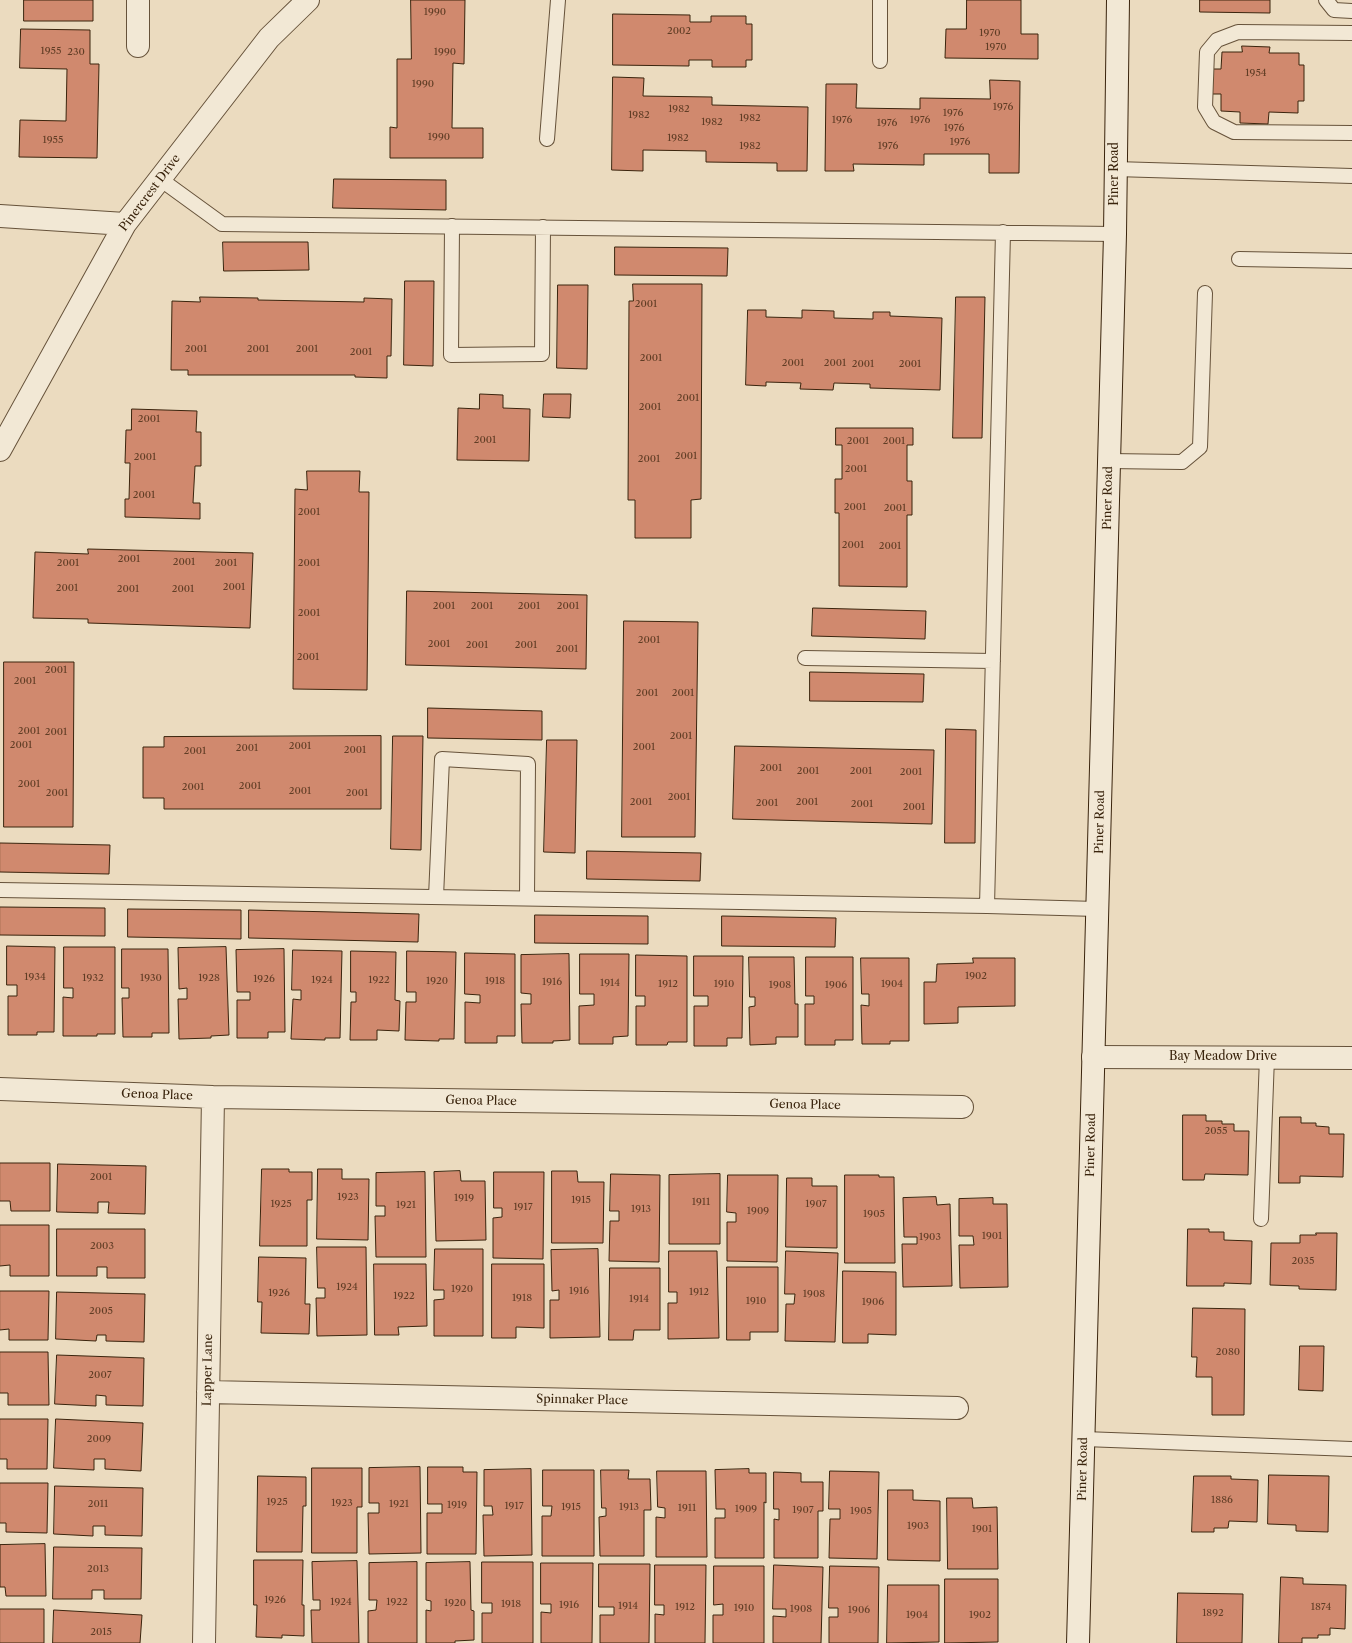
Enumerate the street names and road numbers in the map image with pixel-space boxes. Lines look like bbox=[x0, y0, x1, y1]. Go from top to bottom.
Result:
street label: Piner Road bbox=[1108, 142, 1122, 206]
street label: Pinercrest Drive bbox=[116, 152, 184, 234]
street label: Piner Road bbox=[1100, 466, 1116, 530]
street label: Piner Road bbox=[1092, 790, 1108, 854]
street label: Bay Meadow Drive bbox=[1169, 1050, 1277, 1064]
street label: Genoa Place bbox=[121, 1087, 193, 1103]
street label: Genoa Place bbox=[445, 1093, 517, 1109]
street label: Genoa Place bbox=[769, 1097, 841, 1113]
street label: Piner Road bbox=[1083, 1113, 1099, 1177]
street label: Lapper Lane bbox=[200, 1334, 216, 1406]
street label: Spinnaker Place bbox=[536, 1392, 628, 1408]
street label: Piner Road bbox=[1075, 1437, 1091, 1501]

